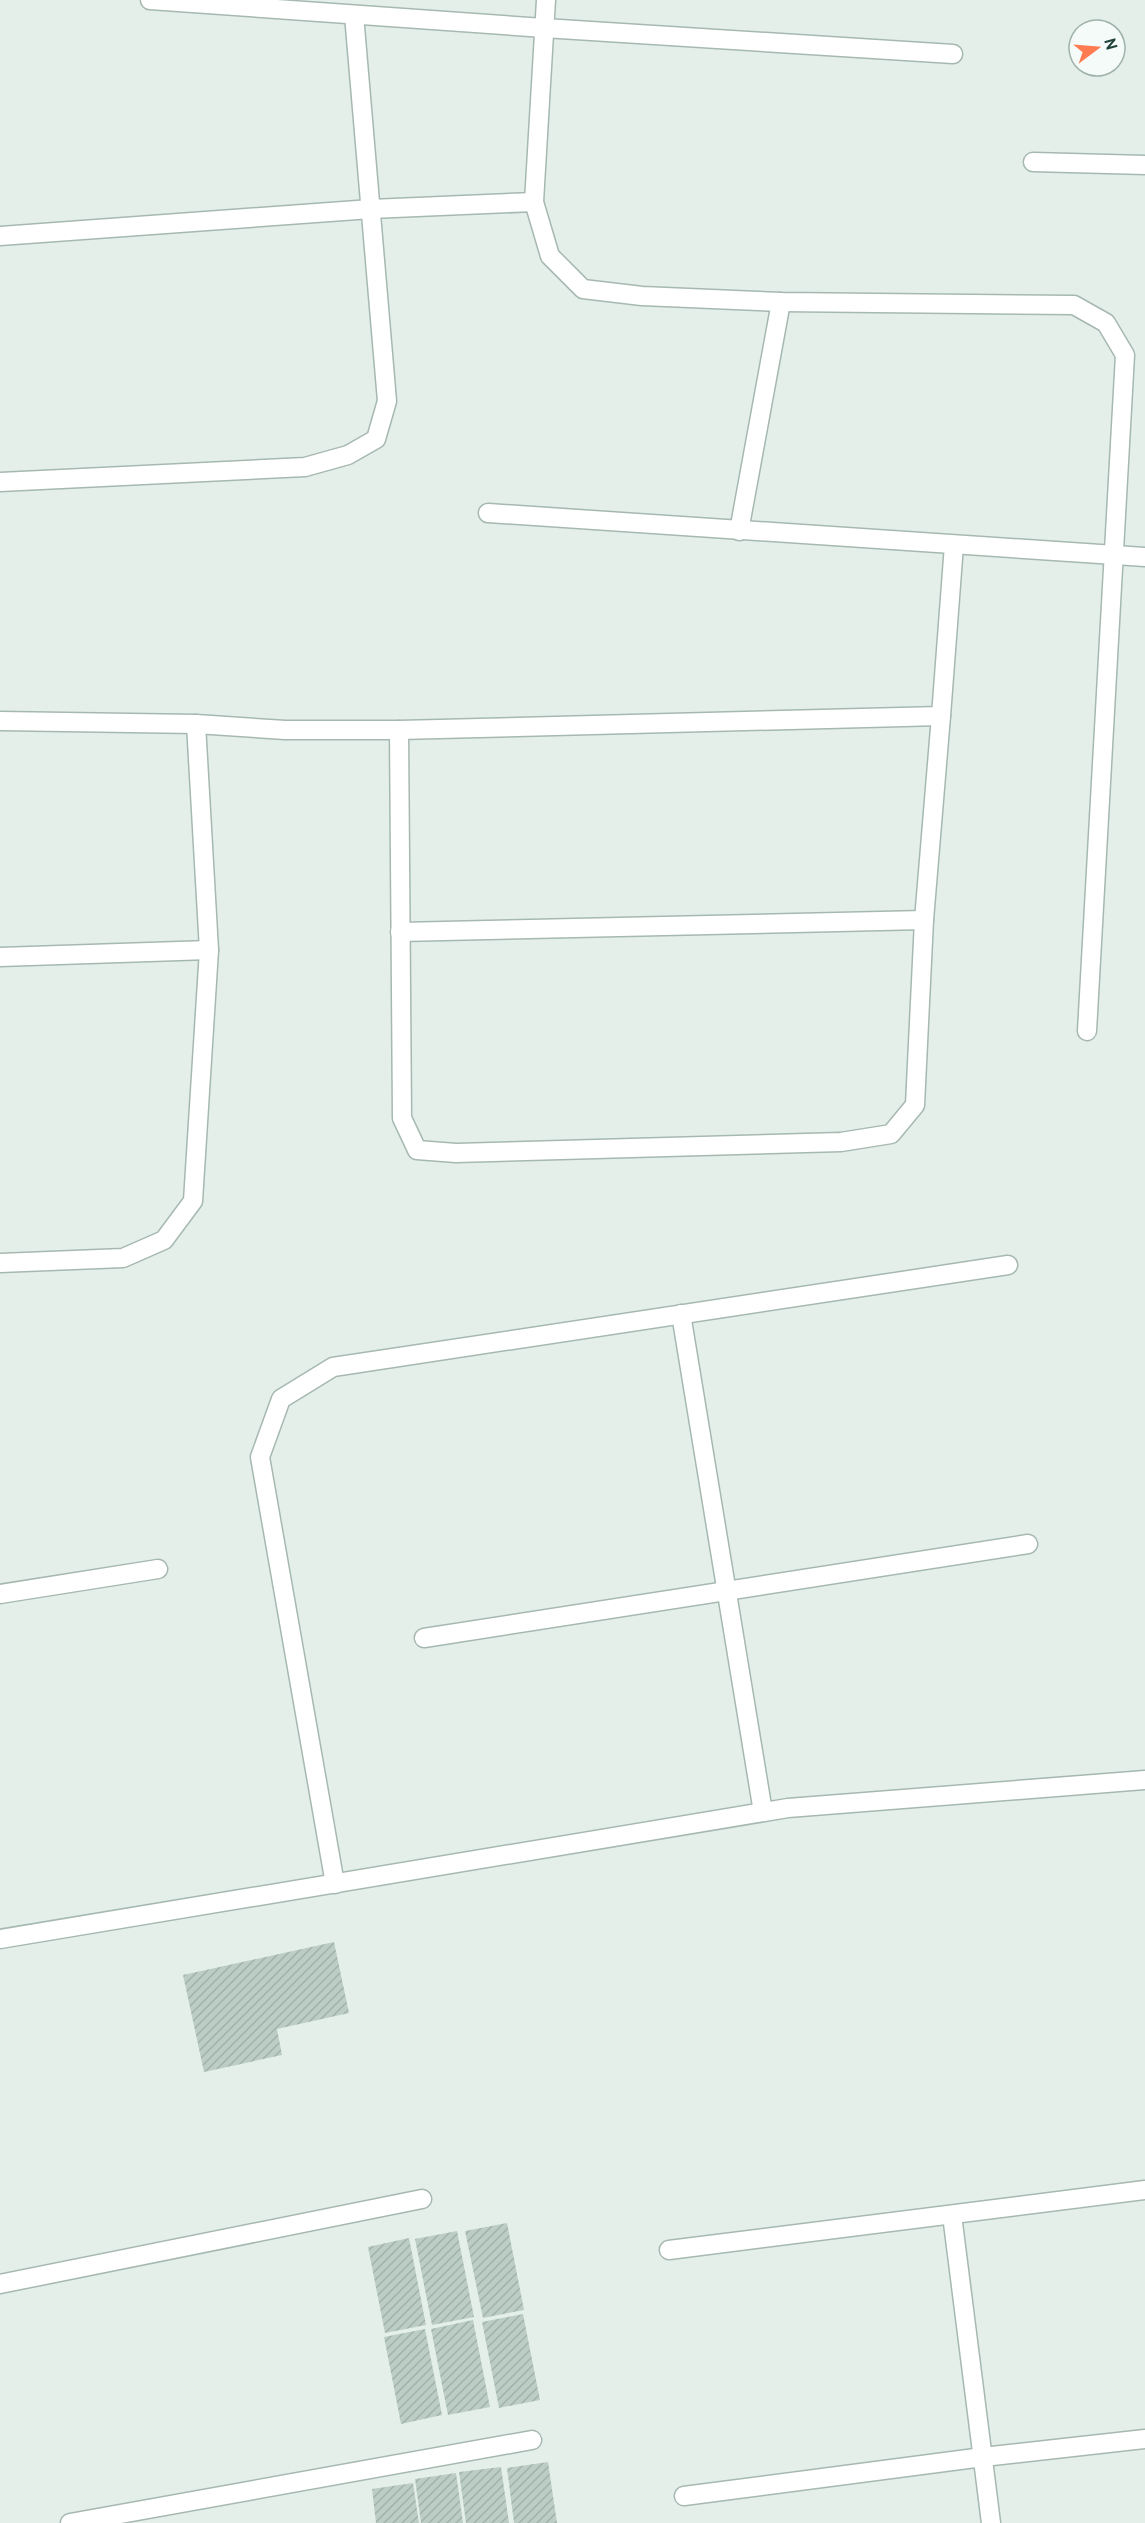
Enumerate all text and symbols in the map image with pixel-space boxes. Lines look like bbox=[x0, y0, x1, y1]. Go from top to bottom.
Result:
north arrow bbox=[1067, 18, 1127, 78]
text: N bbox=[1098, 36, 1121, 53]

